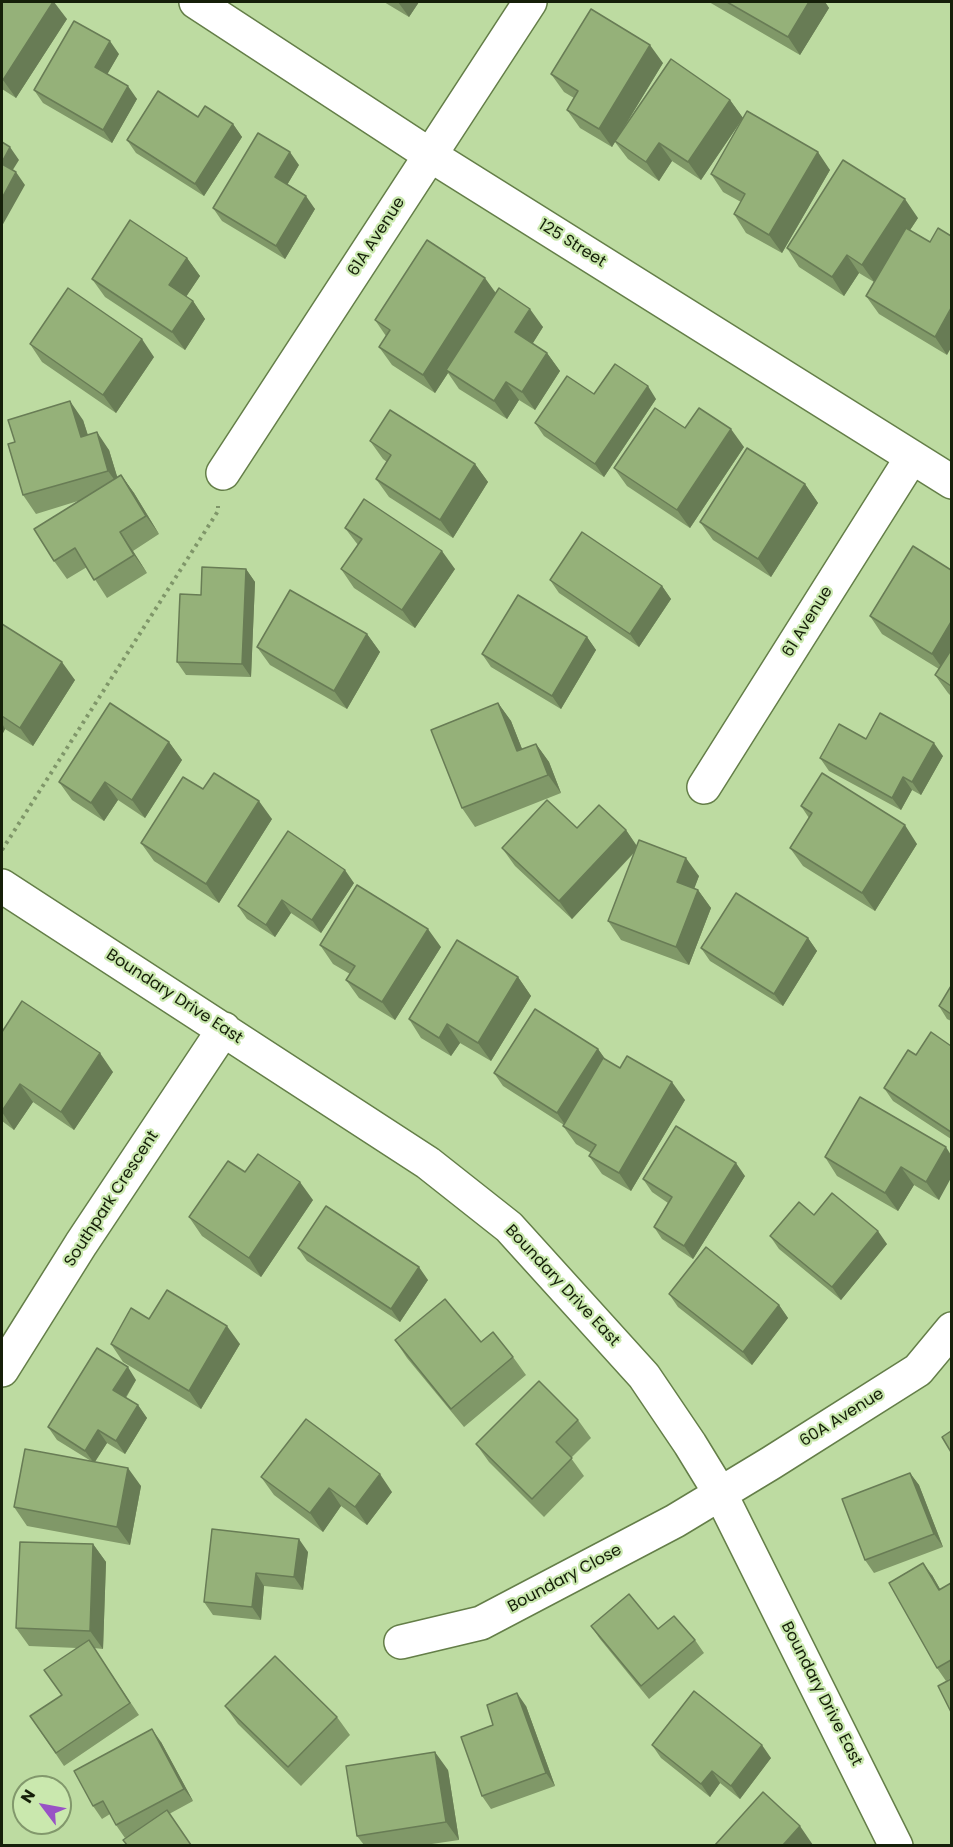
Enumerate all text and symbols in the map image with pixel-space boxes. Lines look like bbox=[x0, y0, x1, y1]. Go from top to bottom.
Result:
street label: 61A Avenue bbox=[344, 194, 410, 280]
street label: 125 Street bbox=[535, 216, 609, 272]
street label: 61 Avenue bbox=[779, 583, 837, 661]
street label: Boundary Drive East bbox=[102, 946, 246, 1048]
street label: Southpark Crescent bbox=[61, 1127, 163, 1271]
street label: Boundary Drive East bbox=[501, 1221, 623, 1351]
street label: 60A Avenue bbox=[796, 1385, 888, 1451]
street label: Boundary Close bbox=[505, 1541, 625, 1617]
street label: Boundary Drive East bbox=[776, 1619, 866, 1769]
north arrow bbox=[12, 1775, 72, 1835]
text: N bbox=[15, 1785, 41, 1807]

